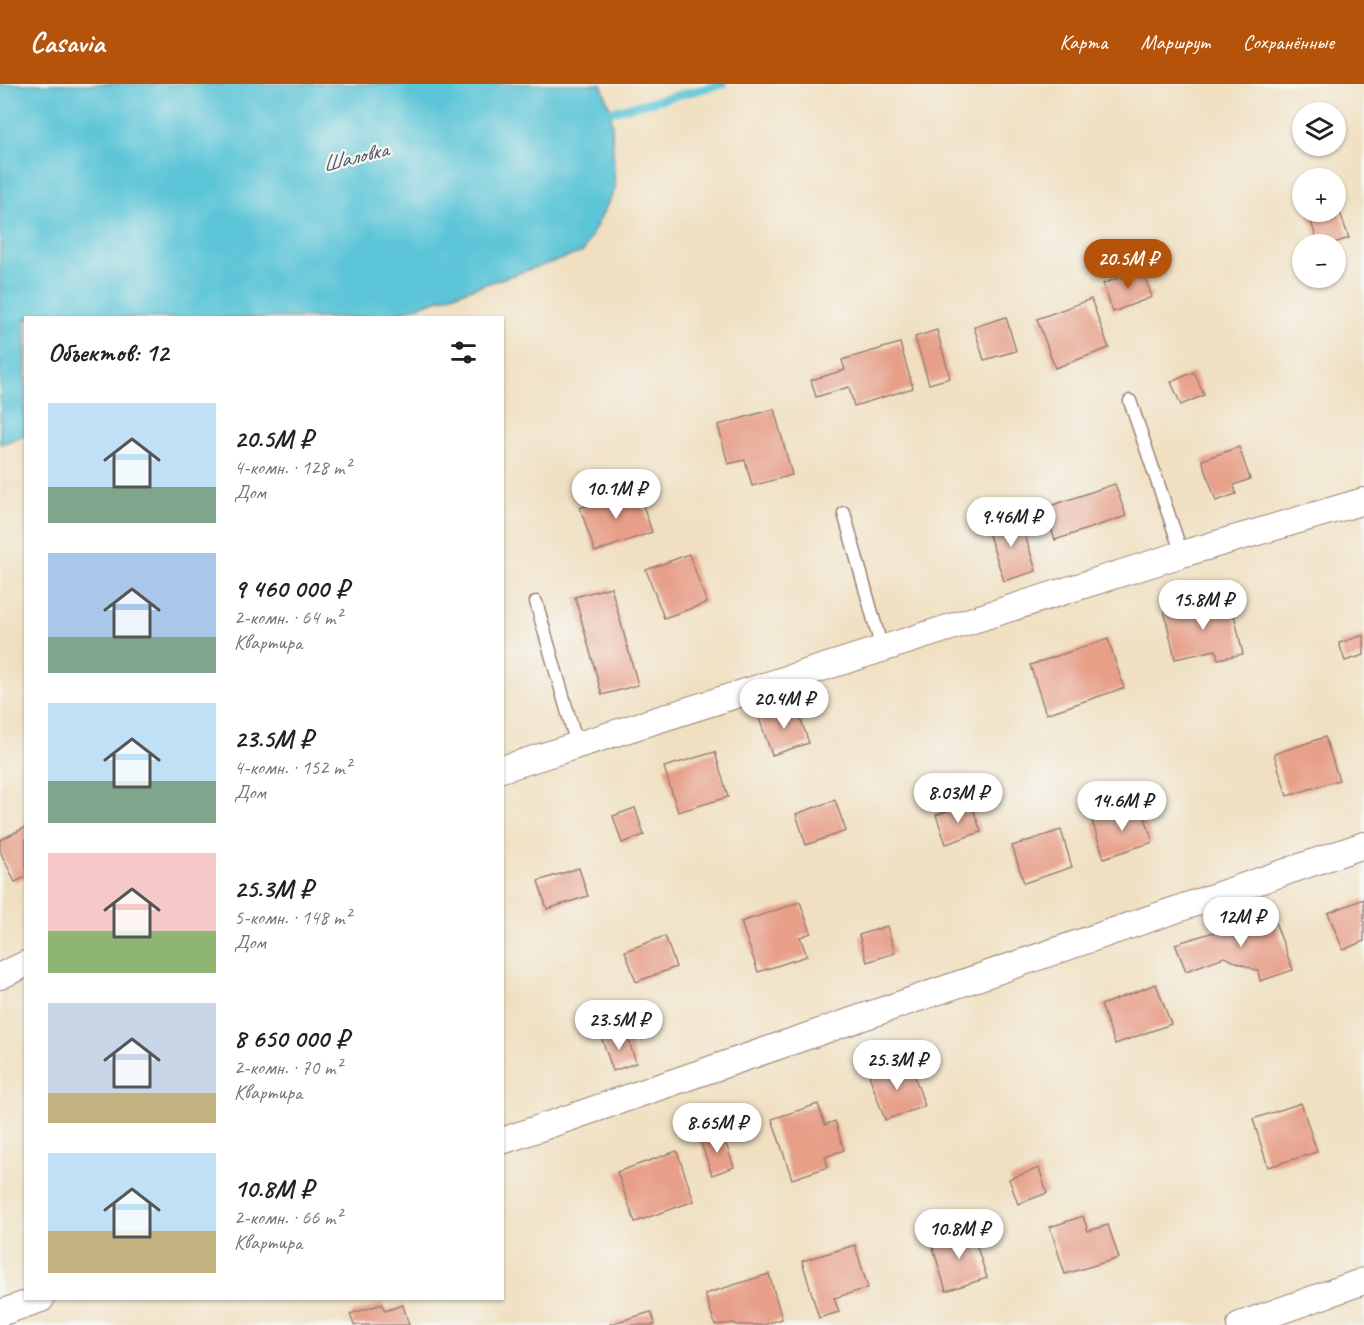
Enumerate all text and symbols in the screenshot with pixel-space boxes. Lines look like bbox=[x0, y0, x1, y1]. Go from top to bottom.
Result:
text: Casavia bbox=[30, 25, 104, 60]
text: Карта bbox=[1059, 29, 1108, 55]
text: Маршрут bbox=[1141, 29, 1210, 55]
text: Сохранённые bbox=[1243, 29, 1334, 55]
map controls bbox=[1292, 102, 1346, 288]
button: layers bbox=[1292, 102, 1346, 156]
water label: Шаловка bbox=[319, 135, 394, 179]
button: + bbox=[1292, 168, 1346, 222]
button: − bbox=[1292, 234, 1346, 288]
pin: 20.5M ₽ bbox=[1073, 239, 1183, 290]
text: 20.5M ₽ bbox=[1098, 246, 1158, 271]
text: Объектов: 12 bbox=[48, 336, 168, 369]
icon: filters bbox=[447, 336, 480, 369]
text: 20.5M ₽ bbox=[234, 422, 313, 455]
icon: home bbox=[96, 427, 168, 499]
text: 4-комн. · 128 m² bbox=[234, 455, 351, 480]
pin: 10.1M ₽ bbox=[561, 469, 671, 520]
text: 10.1M ₽ bbox=[586, 476, 646, 501]
text: Дом bbox=[234, 480, 266, 505]
pin: 9.46M ₽ bbox=[956, 497, 1066, 548]
text: 9.46M ₽ bbox=[981, 504, 1041, 529]
text: 9 460 000 ₽ bbox=[234, 572, 348, 605]
icon: home bbox=[96, 577, 168, 649]
pin: 15.8M ₽ bbox=[1148, 580, 1258, 631]
text: 15.8M ₽ bbox=[1173, 587, 1233, 612]
text: 2-комн. · 64 m² bbox=[234, 605, 342, 630]
text: Квартира bbox=[234, 630, 302, 655]
pin: 20.4M ₽ bbox=[729, 679, 839, 730]
text: 20.4M ₽ bbox=[754, 686, 814, 711]
text: 23.5M ₽ bbox=[234, 722, 313, 755]
icon: home bbox=[96, 727, 168, 799]
text: 4-комн. · 152 m² bbox=[234, 755, 351, 780]
pin: 8.03M ₽ bbox=[903, 773, 1013, 824]
text: Дом bbox=[234, 780, 266, 805]
text: 8.03M ₽ bbox=[928, 780, 988, 805]
pin: 14.6M ₽ bbox=[1067, 781, 1177, 832]
text: 14.6M ₽ bbox=[1091, 788, 1153, 813]
text: 25.3M ₽ bbox=[234, 872, 313, 905]
icon: home bbox=[96, 877, 168, 949]
pin: 12M ₽ bbox=[1199, 897, 1283, 948]
text: 12M ₽ bbox=[1217, 904, 1265, 929]
text: 5-комн. · 148 m² bbox=[234, 905, 351, 930]
text: Дом bbox=[234, 930, 266, 955]
pin: 23.5M ₽ bbox=[564, 1000, 674, 1051]
text: 23.5M ₽ bbox=[589, 1007, 649, 1032]
text: 8 650 000 ₽ bbox=[234, 1022, 348, 1055]
icon: home bbox=[96, 1027, 168, 1099]
pin: 25.3M ₽ bbox=[842, 1040, 952, 1091]
text: 25.3M ₽ bbox=[867, 1047, 927, 1072]
text: 2-комн. · 70 m² bbox=[234, 1055, 342, 1080]
text: Квартира bbox=[234, 1080, 302, 1105]
pin: 8.65M ₽ bbox=[662, 1103, 772, 1154]
text: 8.65M ₽ bbox=[687, 1110, 747, 1135]
text: 10.8M ₽ bbox=[234, 1172, 313, 1205]
icon: home bbox=[96, 1177, 168, 1249]
text: 2-комн. · 66 m² bbox=[234, 1205, 342, 1230]
pin: 10.8M ₽ bbox=[904, 1209, 1014, 1260]
text: 10.8M ₽ bbox=[929, 1216, 989, 1241]
text: Квартира bbox=[234, 1230, 302, 1255]

